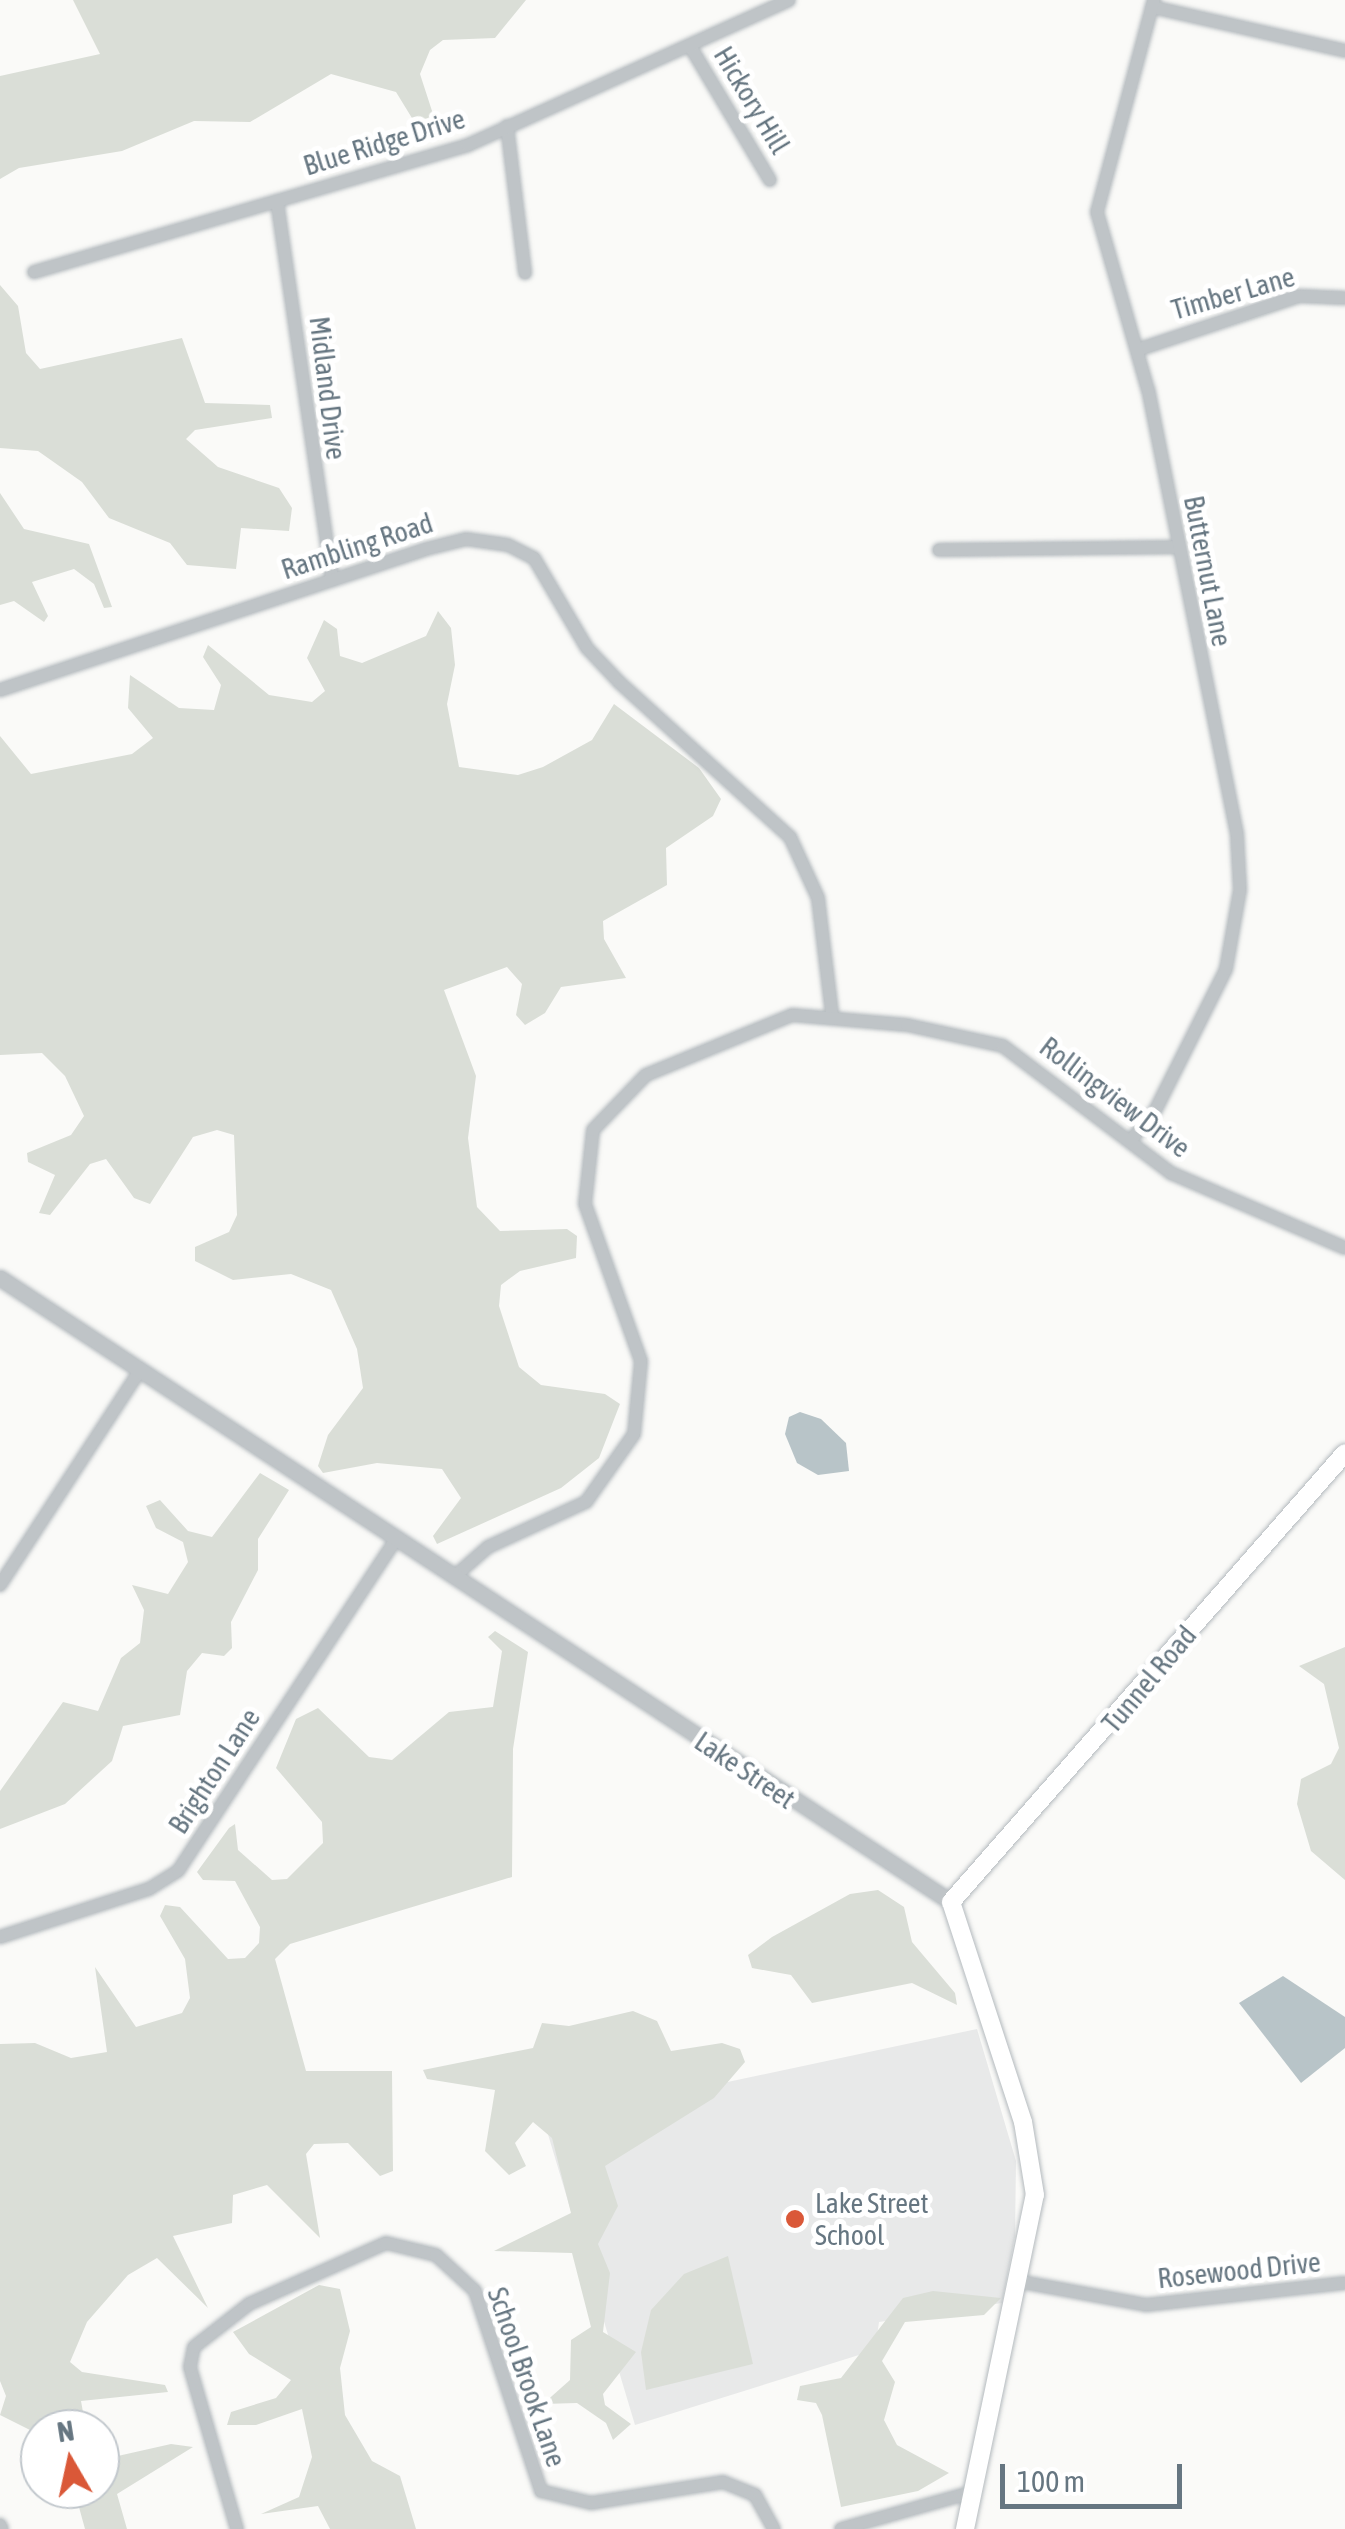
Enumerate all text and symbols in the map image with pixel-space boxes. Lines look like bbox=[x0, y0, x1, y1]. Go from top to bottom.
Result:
street label: Hickory Hill bbox=[707, 40, 797, 160]
street label: Blue Ridge Drive bbox=[299, 102, 469, 182]
street label: Timber Lane bbox=[1168, 259, 1298, 327]
street label: Midland Drive bbox=[303, 315, 353, 461]
street label: Butternut Lane bbox=[1177, 493, 1239, 649]
street label: Rambling Road bbox=[277, 506, 437, 586]
street label: Rollingview Drive bbox=[1033, 1030, 1197, 1164]
street label: Tunnel Road bbox=[1095, 1619, 1203, 1739]
street label: Brighton Lane bbox=[161, 1702, 267, 1840]
street label: Lake Street bbox=[689, 1724, 801, 1816]
place label: Lake Street School bbox=[815, 2186, 929, 2252]
marker: Lake Street School bbox=[784, 2208, 806, 2230]
street label: Rosewood Drive bbox=[1156, 2245, 1322, 2295]
street label: School Brook Lane bbox=[481, 2283, 573, 2471]
north arrow bbox=[20, 2409, 120, 2509]
text: N bbox=[55, 2414, 76, 2448]
scale bar bbox=[1005, 2444, 1188, 2506]
text: 100 m bbox=[1017, 2464, 1085, 2498]

